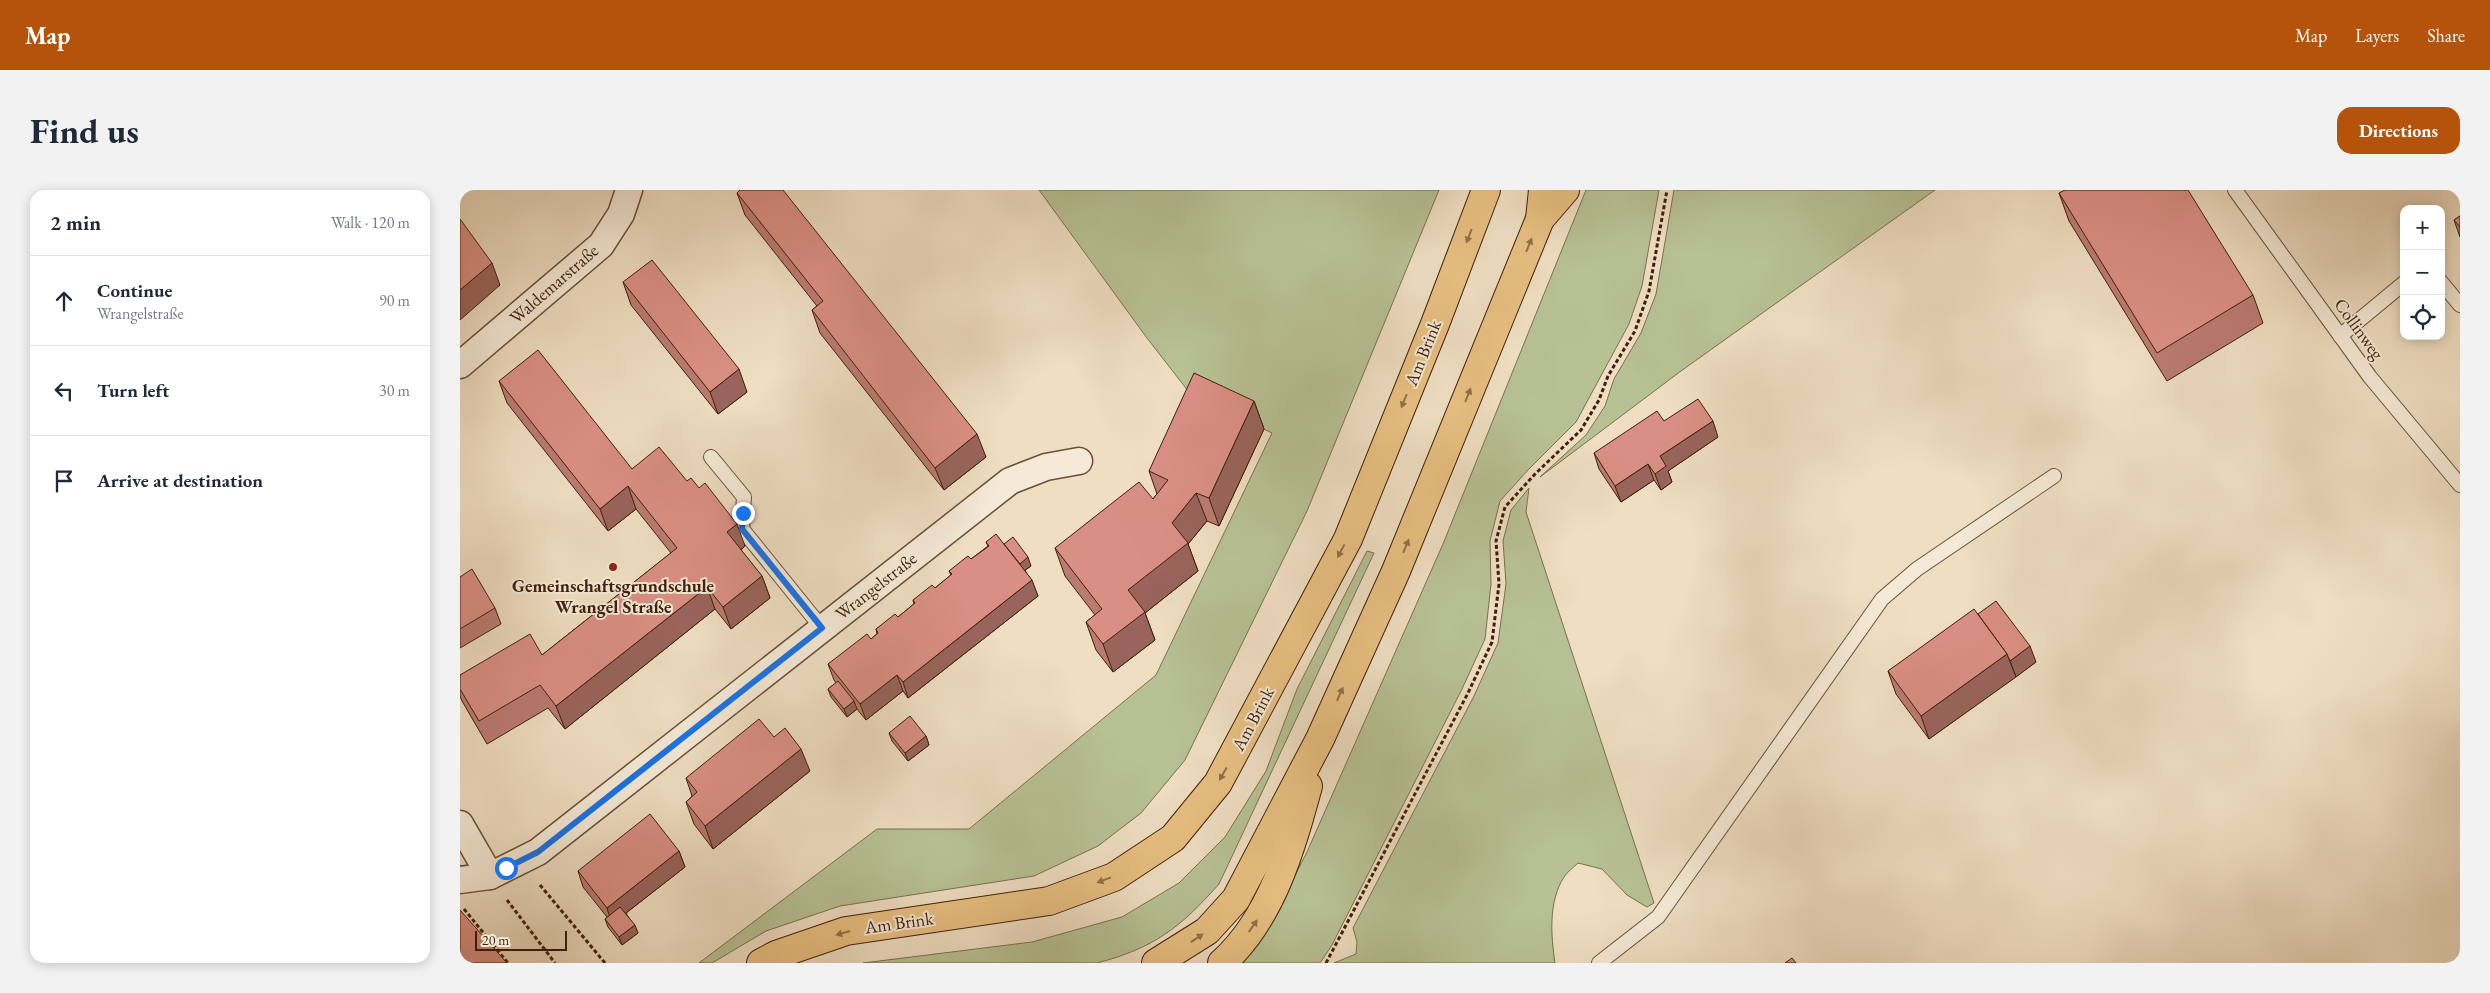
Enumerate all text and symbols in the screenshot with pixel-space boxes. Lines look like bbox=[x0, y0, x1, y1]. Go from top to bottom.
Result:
text: Map bbox=[25, 20, 70, 51]
text: Map bbox=[2295, 24, 2327, 47]
text: Layers bbox=[2355, 24, 2399, 47]
text: Share bbox=[2427, 24, 2465, 47]
button: Directions bbox=[2337, 107, 2460, 154]
text: Find us bbox=[30, 108, 139, 153]
map controls bbox=[2400, 205, 2445, 340]
button: + bbox=[2400, 205, 2445, 250]
text: 2 min bbox=[50, 209, 101, 236]
text: Walk · 120 m bbox=[331, 212, 410, 233]
one-way arrow bbox=[1465, 228, 1472, 243]
one-way arrow bbox=[1526, 238, 1534, 252]
street label: Waldemarstraße bbox=[505, 239, 603, 328]
button: − bbox=[2400, 250, 2445, 295]
text: Continue bbox=[97, 278, 172, 303]
icon: ahead bbox=[50, 287, 78, 315]
text: 90 m bbox=[379, 290, 410, 311]
street label: Collinweg bbox=[2329, 294, 2389, 364]
button: locate bbox=[2400, 295, 2445, 340]
text: Wrangelstraße bbox=[97, 303, 184, 324]
street label: Am Brink bbox=[1399, 316, 1446, 390]
icon: left bbox=[50, 377, 78, 405]
text: Turn left bbox=[97, 378, 169, 403]
text: 30 m bbox=[379, 380, 410, 401]
one-way arrow bbox=[1464, 388, 1472, 402]
one-way arrow bbox=[1400, 394, 1408, 409]
icon: arrive bbox=[50, 467, 78, 495]
text: Arrive at destination bbox=[97, 468, 263, 493]
route end bbox=[732, 502, 755, 525]
one-way arrow bbox=[1403, 539, 1411, 553]
one-way arrow bbox=[1337, 544, 1346, 558]
street label: Wrangelstraße bbox=[830, 547, 921, 625]
marker: Gemeinschaftsgrundschule Wrangel Straße bbox=[607, 561, 619, 573]
place label: Gemeinschaftsgrundschule Wrangel Straße bbox=[512, 574, 714, 618]
street label: Am Brink bbox=[1226, 682, 1279, 756]
one-way arrow bbox=[1337, 687, 1345, 701]
one-way arrow bbox=[1219, 767, 1227, 782]
route start bbox=[495, 857, 518, 880]
one-way arrow bbox=[1096, 876, 1111, 884]
street label: Am Brink bbox=[862, 906, 935, 939]
one-way arrow bbox=[1248, 919, 1258, 933]
scale bar bbox=[475, 928, 568, 951]
one-way arrow bbox=[835, 929, 850, 937]
text: 20 m bbox=[482, 931, 509, 949]
one-way arrow bbox=[1191, 933, 1204, 943]

